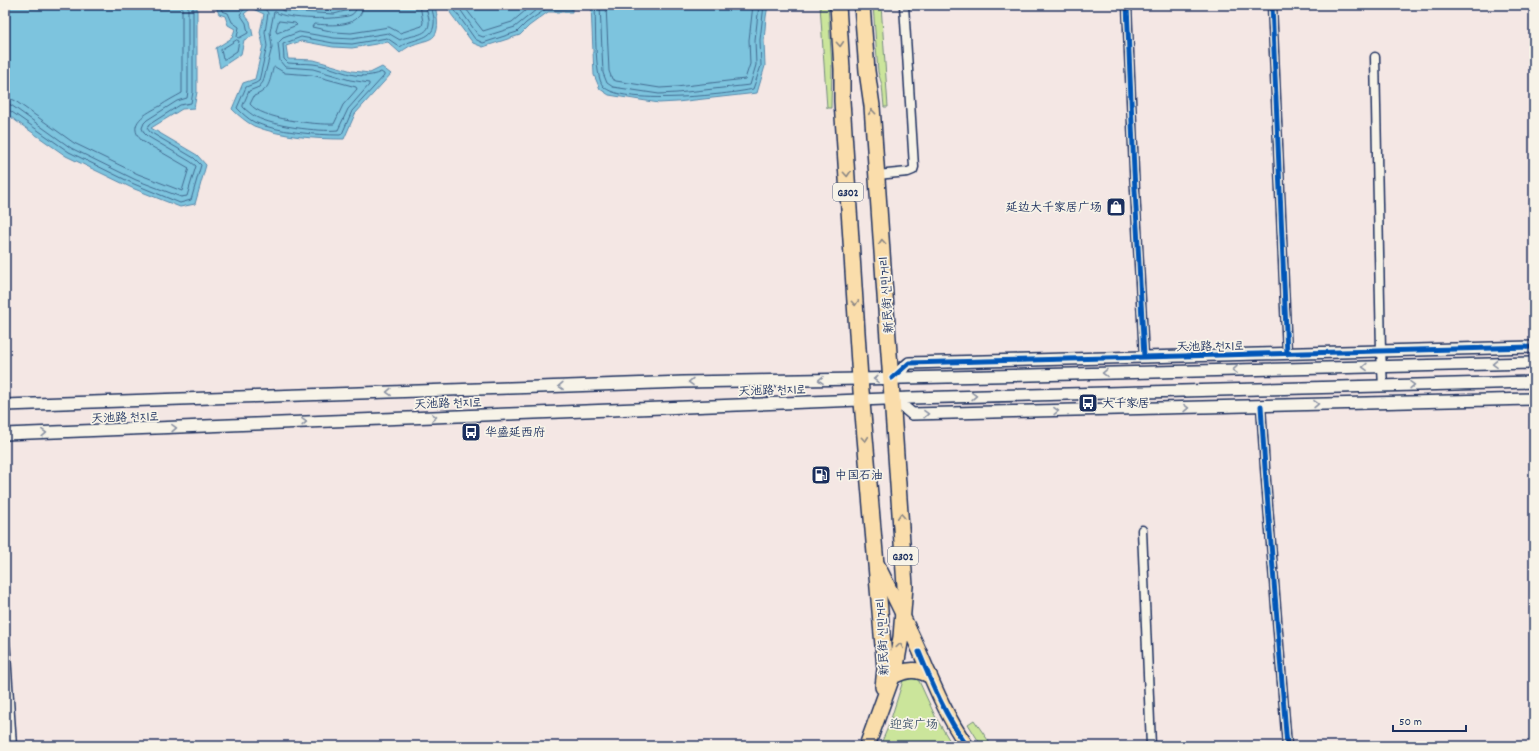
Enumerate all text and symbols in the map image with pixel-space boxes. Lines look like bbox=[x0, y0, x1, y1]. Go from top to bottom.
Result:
one-way arrow bbox=[836, 41, 845, 47]
one-way arrow bbox=[868, 109, 877, 115]
one-way arrow bbox=[842, 171, 851, 177]
road number: G302 bbox=[833, 183, 863, 201]
shop icon: 延边大千家居广场 bbox=[1105, 196, 1127, 218]
place label: 延边大千家居广场 bbox=[1006, 200, 1102, 217]
one-way arrow bbox=[877, 239, 886, 245]
street label: 新民街 신민거리 bbox=[876, 256, 899, 334]
one-way arrow bbox=[851, 300, 860, 306]
street label: 天池路 천지로 bbox=[1176, 338, 1244, 357]
one-way arrow bbox=[1492, 360, 1498, 368]
one-way arrow bbox=[1362, 363, 1368, 371]
one-way arrow bbox=[1232, 366, 1238, 374]
one-way arrow bbox=[1102, 369, 1108, 377]
one-way arrow bbox=[873, 374, 879, 383]
one-way arrow bbox=[818, 375, 824, 384]
one-way arrow bbox=[688, 378, 694, 386]
one-way arrow bbox=[1409, 381, 1415, 389]
one-way arrow bbox=[558, 382, 564, 390]
street label: 天池路 천지로 bbox=[738, 382, 806, 401]
one-way arrow bbox=[386, 388, 392, 396]
one-way arrow bbox=[971, 392, 977, 400]
bus stop icon: 大千家居 bbox=[1077, 392, 1099, 414]
street label: 天池路 천지로 bbox=[414, 395, 482, 414]
place label: 大千家居 bbox=[1102, 396, 1150, 413]
one-way arrow bbox=[1313, 400, 1319, 409]
one-way arrow bbox=[1183, 403, 1189, 412]
one-way arrow bbox=[1053, 406, 1059, 415]
street label: 天池路 천지로 bbox=[91, 409, 159, 428]
one-way arrow bbox=[923, 409, 929, 418]
one-way arrow bbox=[431, 413, 437, 421]
one-way arrow bbox=[301, 418, 307, 427]
bus stop icon: 华盛延西府 bbox=[460, 421, 482, 443]
one-way arrow bbox=[171, 423, 177, 432]
place label: 华盛延西府 bbox=[485, 425, 545, 442]
one-way arrow bbox=[41, 429, 47, 437]
one-way arrow bbox=[861, 436, 870, 442]
fuel station icon: 中国石油 bbox=[810, 464, 832, 486]
place label: 中国石油 bbox=[835, 468, 883, 485]
one-way arrow bbox=[896, 513, 905, 519]
road number: G302 bbox=[888, 547, 918, 565]
street label: 新民街 신민거리 bbox=[873, 598, 894, 676]
one-way arrow bbox=[895, 643, 904, 649]
scale bar bbox=[1393, 707, 1466, 733]
text: 50 m bbox=[1399, 714, 1422, 731]
park label: 迎宾广场 bbox=[890, 717, 938, 734]

